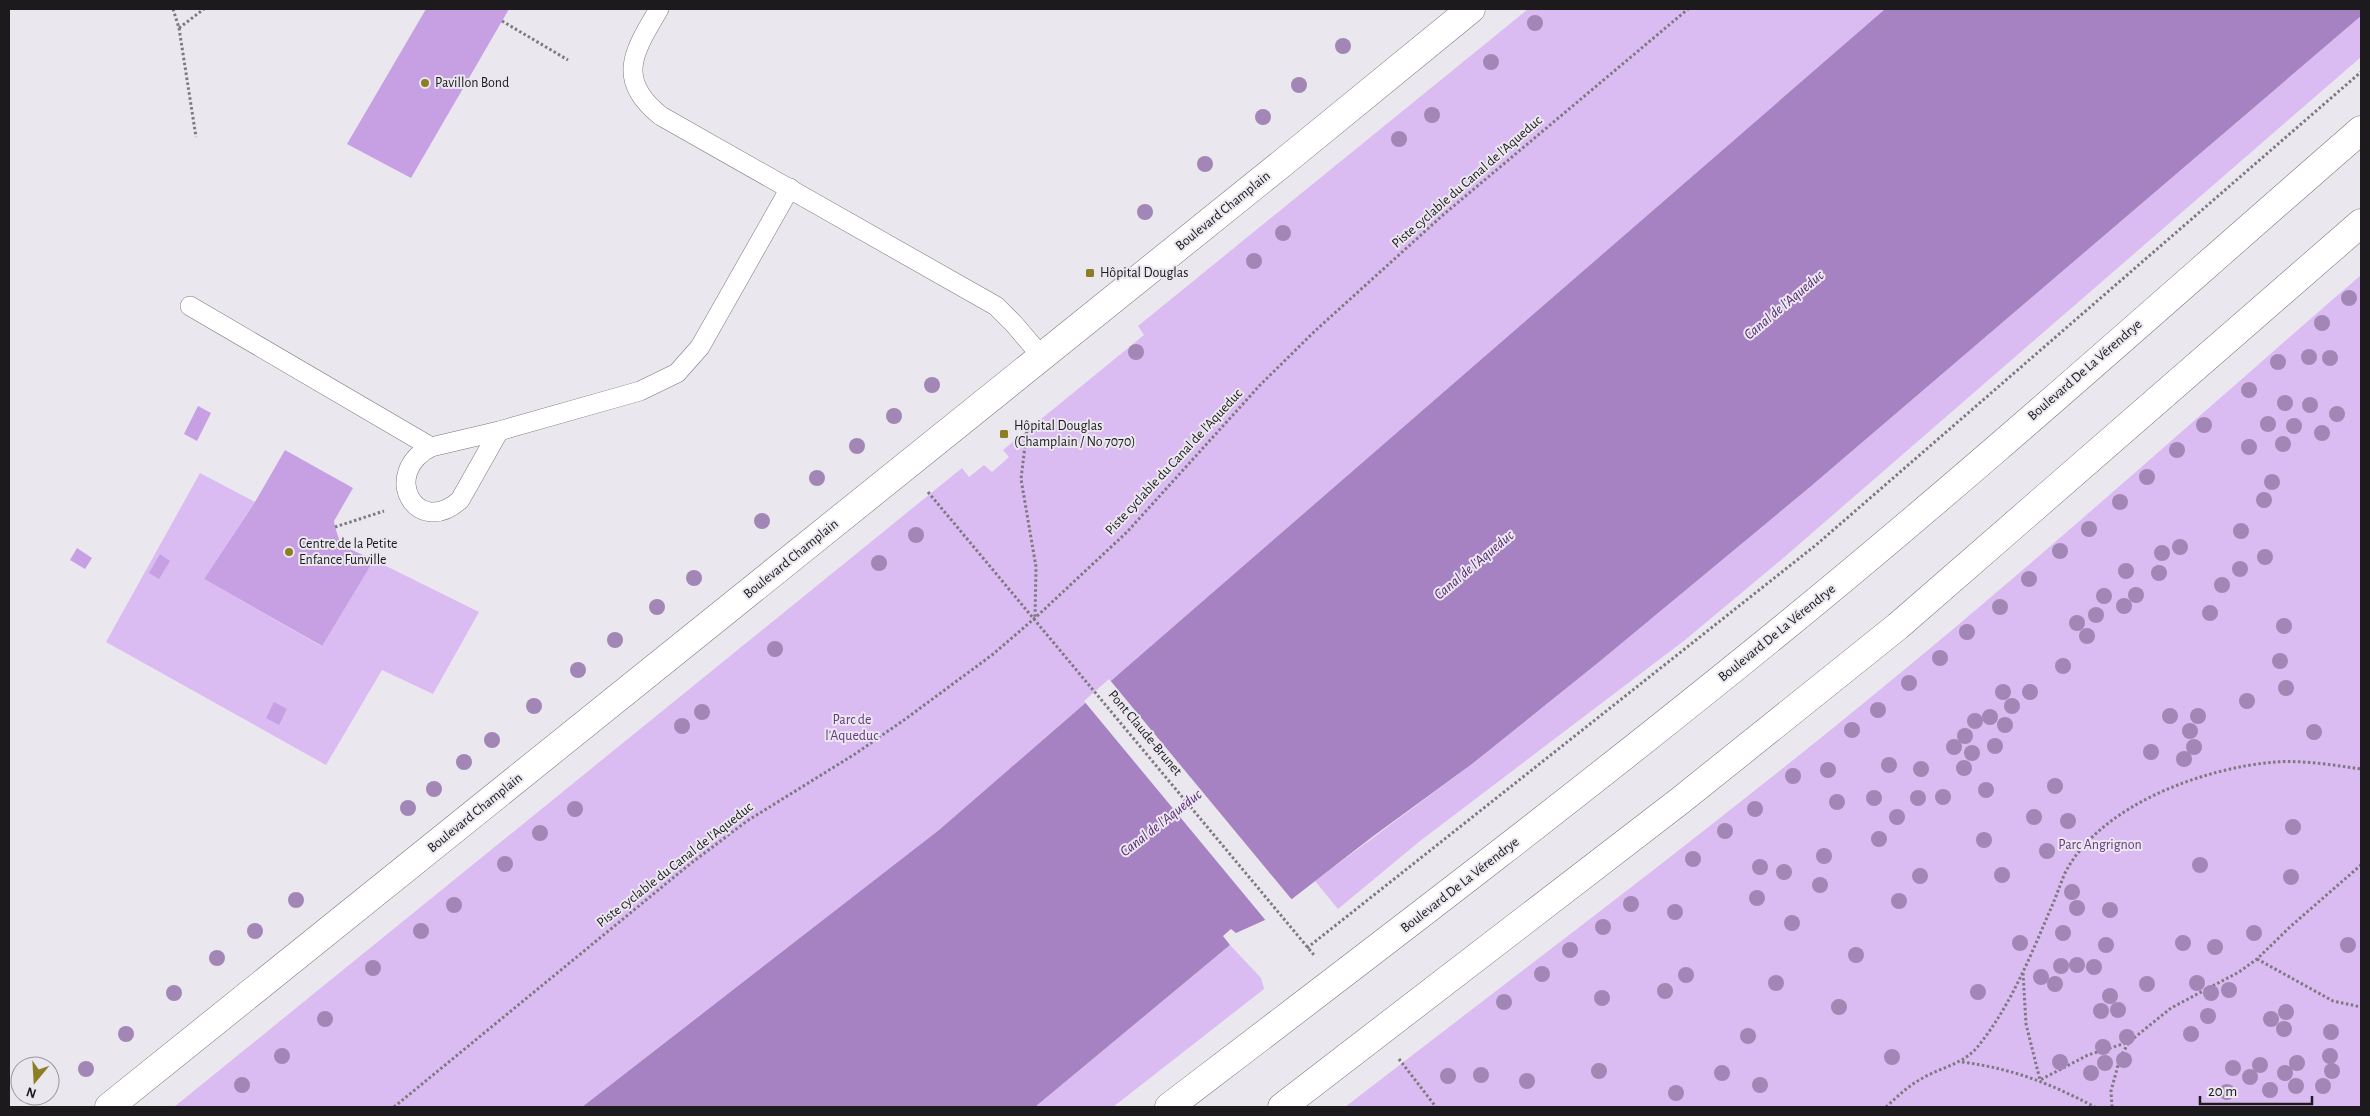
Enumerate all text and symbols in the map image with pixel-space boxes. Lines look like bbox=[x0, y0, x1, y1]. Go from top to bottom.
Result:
place label: Pavillon Bond bbox=[435, 76, 509, 90]
marker: Pavillon Bond bbox=[419, 77, 431, 89]
street label: Piste cyclable du Canal de l'Aqueduc bbox=[1389, 113, 1545, 251]
street label: Boulevard Champlain bbox=[1173, 169, 1273, 253]
place label: Hôpital Douglas bbox=[1100, 266, 1188, 280]
marker: Hôpital Douglas bbox=[1084, 267, 1096, 279]
water label: Canal de l'Aqueduc bbox=[1741, 267, 1827, 343]
street label: Boulevard De La Vérendrye bbox=[2025, 317, 2145, 423]
street label: Piste cyclable du Canal de l'Aqueduc bbox=[1103, 386, 1246, 538]
place label: Hôpital Douglas (Champlain / No 7070) bbox=[1014, 419, 1136, 449]
marker: Hôpital Douglas (Champlain / No 7070) bbox=[998, 428, 1010, 440]
street label: Boulevard Champlain bbox=[741, 517, 841, 601]
water label: Canal de l'Aqueduc bbox=[1431, 527, 1517, 603]
place label: Centre de la Petite Enfance Funville bbox=[299, 537, 397, 567]
marker: Centre de la Petite Enfance Funville bbox=[283, 546, 295, 558]
street label: Boulevard De La Vérendrye bbox=[1716, 582, 1838, 684]
street label: Pont Claude-Brunet bbox=[1105, 688, 1185, 779]
park label: Parc de l'Aqueduc bbox=[825, 713, 879, 743]
street label: Boulevard Champlain bbox=[425, 771, 525, 855]
water label: Canal de l'Aqueduc bbox=[1117, 786, 1205, 859]
street label: Piste cyclable du Canal de l'Aqueduc bbox=[594, 799, 756, 930]
street label: Boulevard De La Vérendrye bbox=[1398, 835, 1522, 935]
park label: Parc Angrignon bbox=[2058, 838, 2142, 852]
north arrow bbox=[10, 1056, 60, 1106]
scale bar bbox=[2200, 1074, 2312, 1106]
text: N bbox=[24, 1084, 38, 1101]
text: 20 m bbox=[2208, 1084, 2237, 1099]

